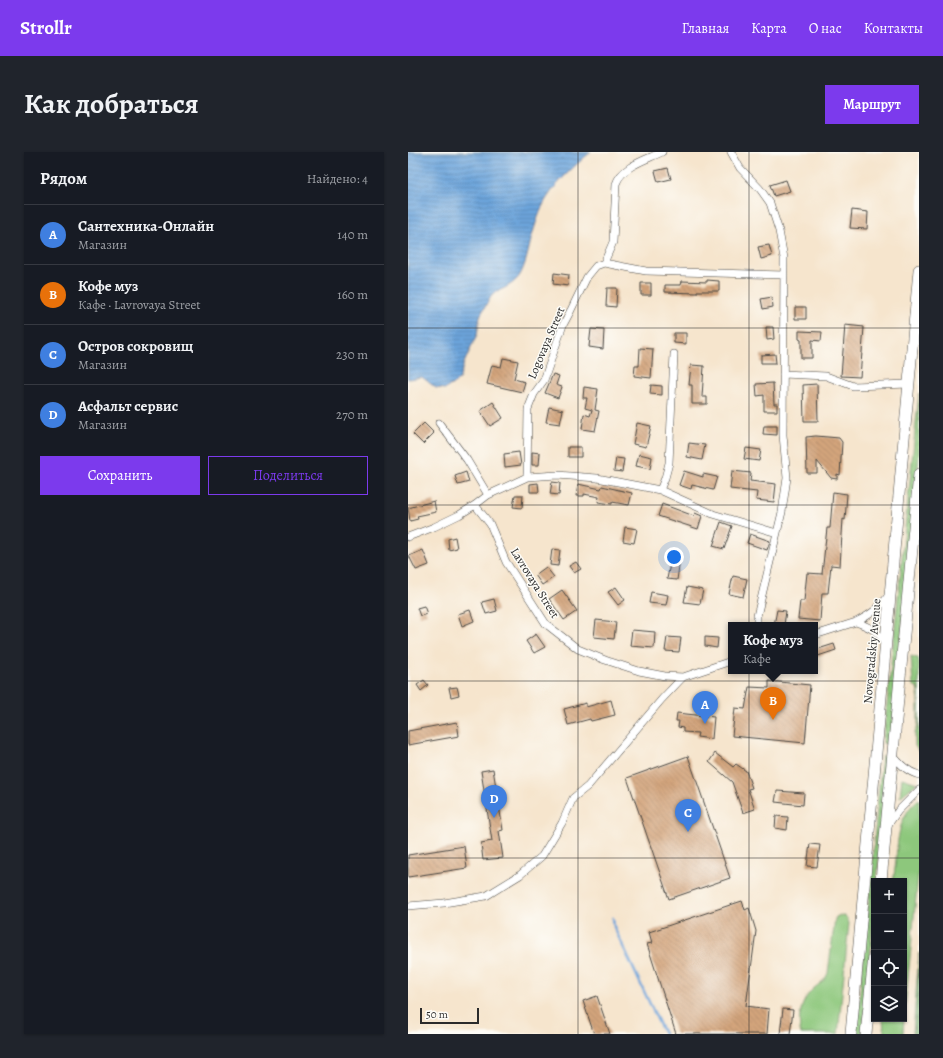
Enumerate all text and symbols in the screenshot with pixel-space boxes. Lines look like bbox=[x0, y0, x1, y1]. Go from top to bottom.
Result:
text: Strollr bbox=[20, 15, 72, 41]
text: Главная bbox=[682, 19, 729, 38]
text: Карта bbox=[751, 19, 787, 38]
text: О нас bbox=[809, 19, 842, 38]
text: Контакты bbox=[864, 19, 923, 38]
text: Как добраться bbox=[24, 85, 199, 123]
button: Маршрут bbox=[825, 85, 919, 124]
text: Рядом bbox=[40, 167, 87, 190]
text: Найдено: 4 bbox=[307, 170, 368, 187]
text: Сантехника-Онлайн bbox=[78, 216, 214, 236]
text: A bbox=[49, 226, 57, 243]
text: 140 m bbox=[337, 226, 368, 243]
text: Магазин bbox=[78, 236, 127, 253]
text: Кофе муз bbox=[78, 276, 138, 296]
text: B bbox=[49, 286, 57, 303]
text: 160 m bbox=[337, 286, 368, 303]
text: Кафе · Lavrovaya Street bbox=[78, 296, 201, 313]
street label: Logovaya Street bbox=[524, 304, 568, 382]
text: Остров сокровищ bbox=[78, 336, 193, 356]
text: C bbox=[49, 346, 57, 363]
text: 230 m bbox=[336, 346, 368, 363]
text: Магазин bbox=[78, 356, 127, 373]
text: Асфальт сервис bbox=[78, 396, 178, 416]
text: D bbox=[48, 406, 58, 423]
text: 270 m bbox=[336, 406, 368, 423]
text: Магазин bbox=[78, 416, 127, 433]
button: Сохранить bbox=[40, 456, 200, 495]
button: Поделиться bbox=[208, 456, 368, 495]
street label: Lavrovaya Street bbox=[507, 545, 563, 621]
your location bbox=[664, 547, 684, 567]
street label: Novogradskiy Avenue bbox=[859, 598, 885, 704]
popup bbox=[728, 622, 818, 674]
text: Кофе муз bbox=[743, 630, 803, 650]
text: Кафе bbox=[743, 650, 771, 667]
pin: B bbox=[760, 687, 786, 720]
pin: A bbox=[692, 691, 718, 724]
pin: D bbox=[481, 785, 507, 818]
pin: C bbox=[675, 799, 701, 832]
map controls bbox=[871, 878, 907, 1022]
button: + bbox=[871, 878, 907, 914]
button: − bbox=[871, 914, 907, 950]
button: locate bbox=[871, 950, 907, 986]
button: layers bbox=[871, 986, 907, 1022]
scale bar bbox=[420, 1006, 479, 1025]
text: 50 m bbox=[426, 1007, 448, 1022]

